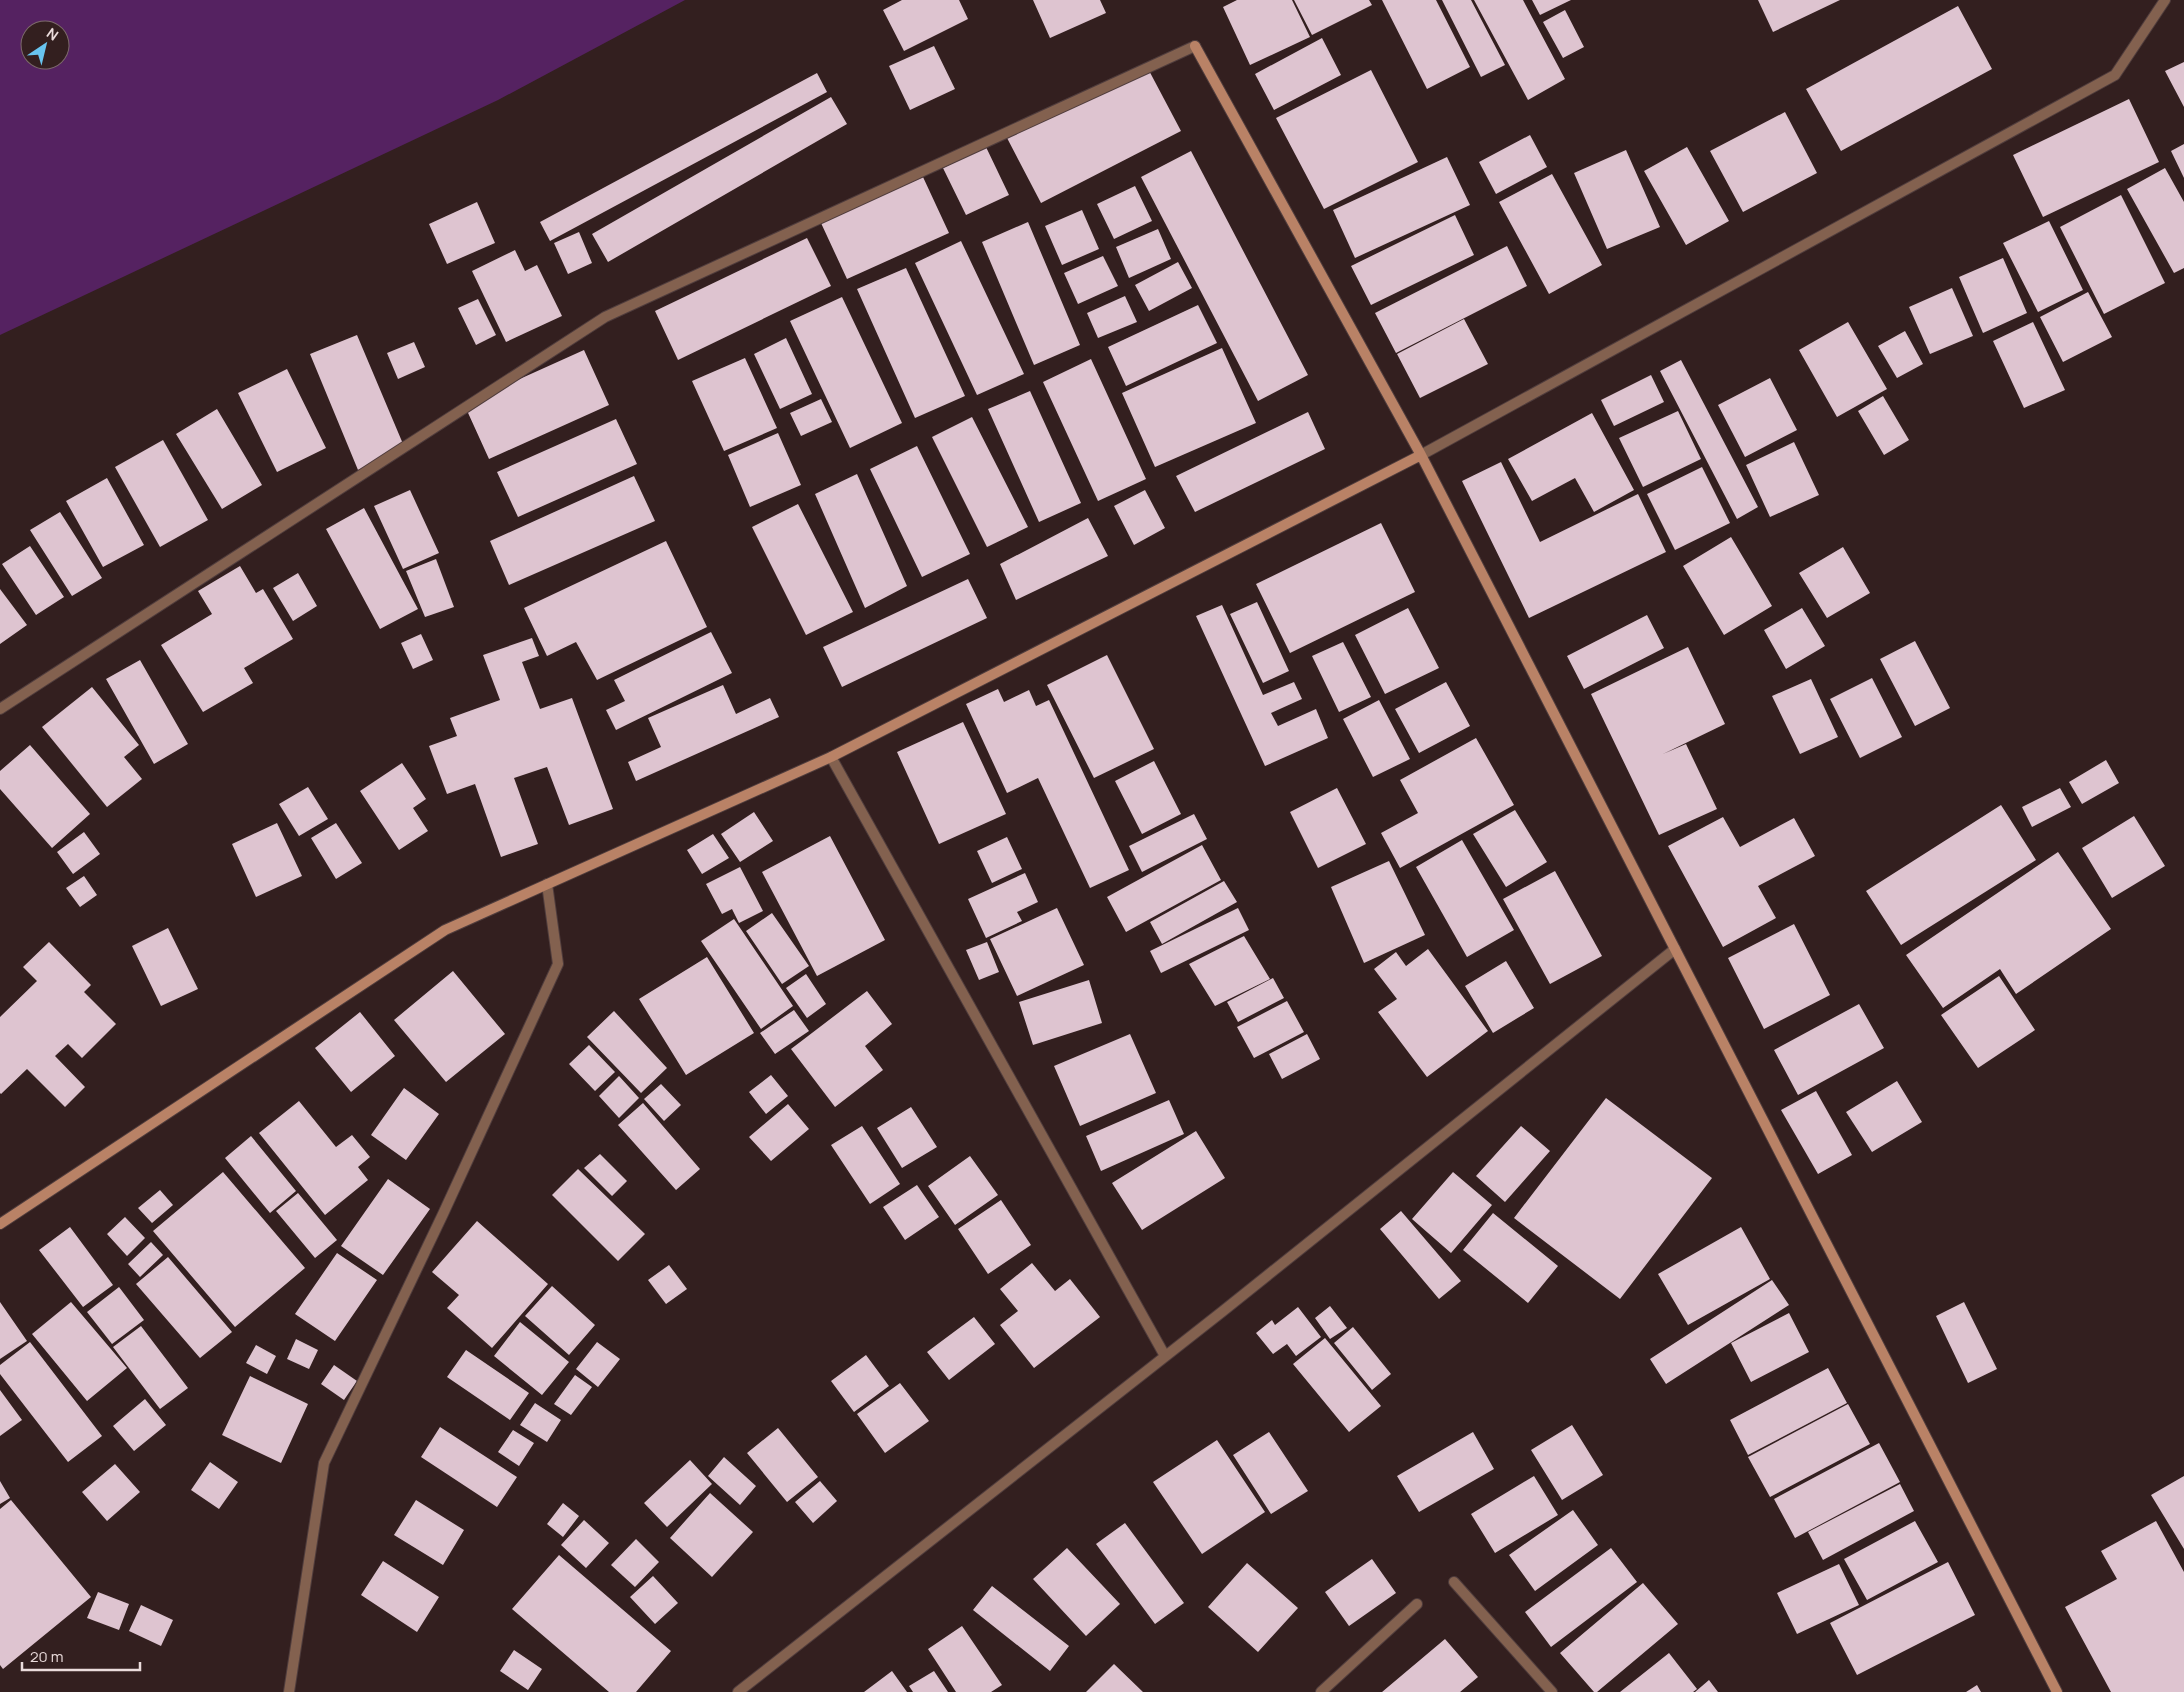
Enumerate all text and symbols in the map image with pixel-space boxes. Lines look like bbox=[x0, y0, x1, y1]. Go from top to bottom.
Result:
north arrow bbox=[20, 20, 70, 70]
text: N bbox=[43, 23, 62, 45]
scale bar bbox=[22, 1640, 140, 1672]
text: 20 m bbox=[30, 1646, 63, 1667]

